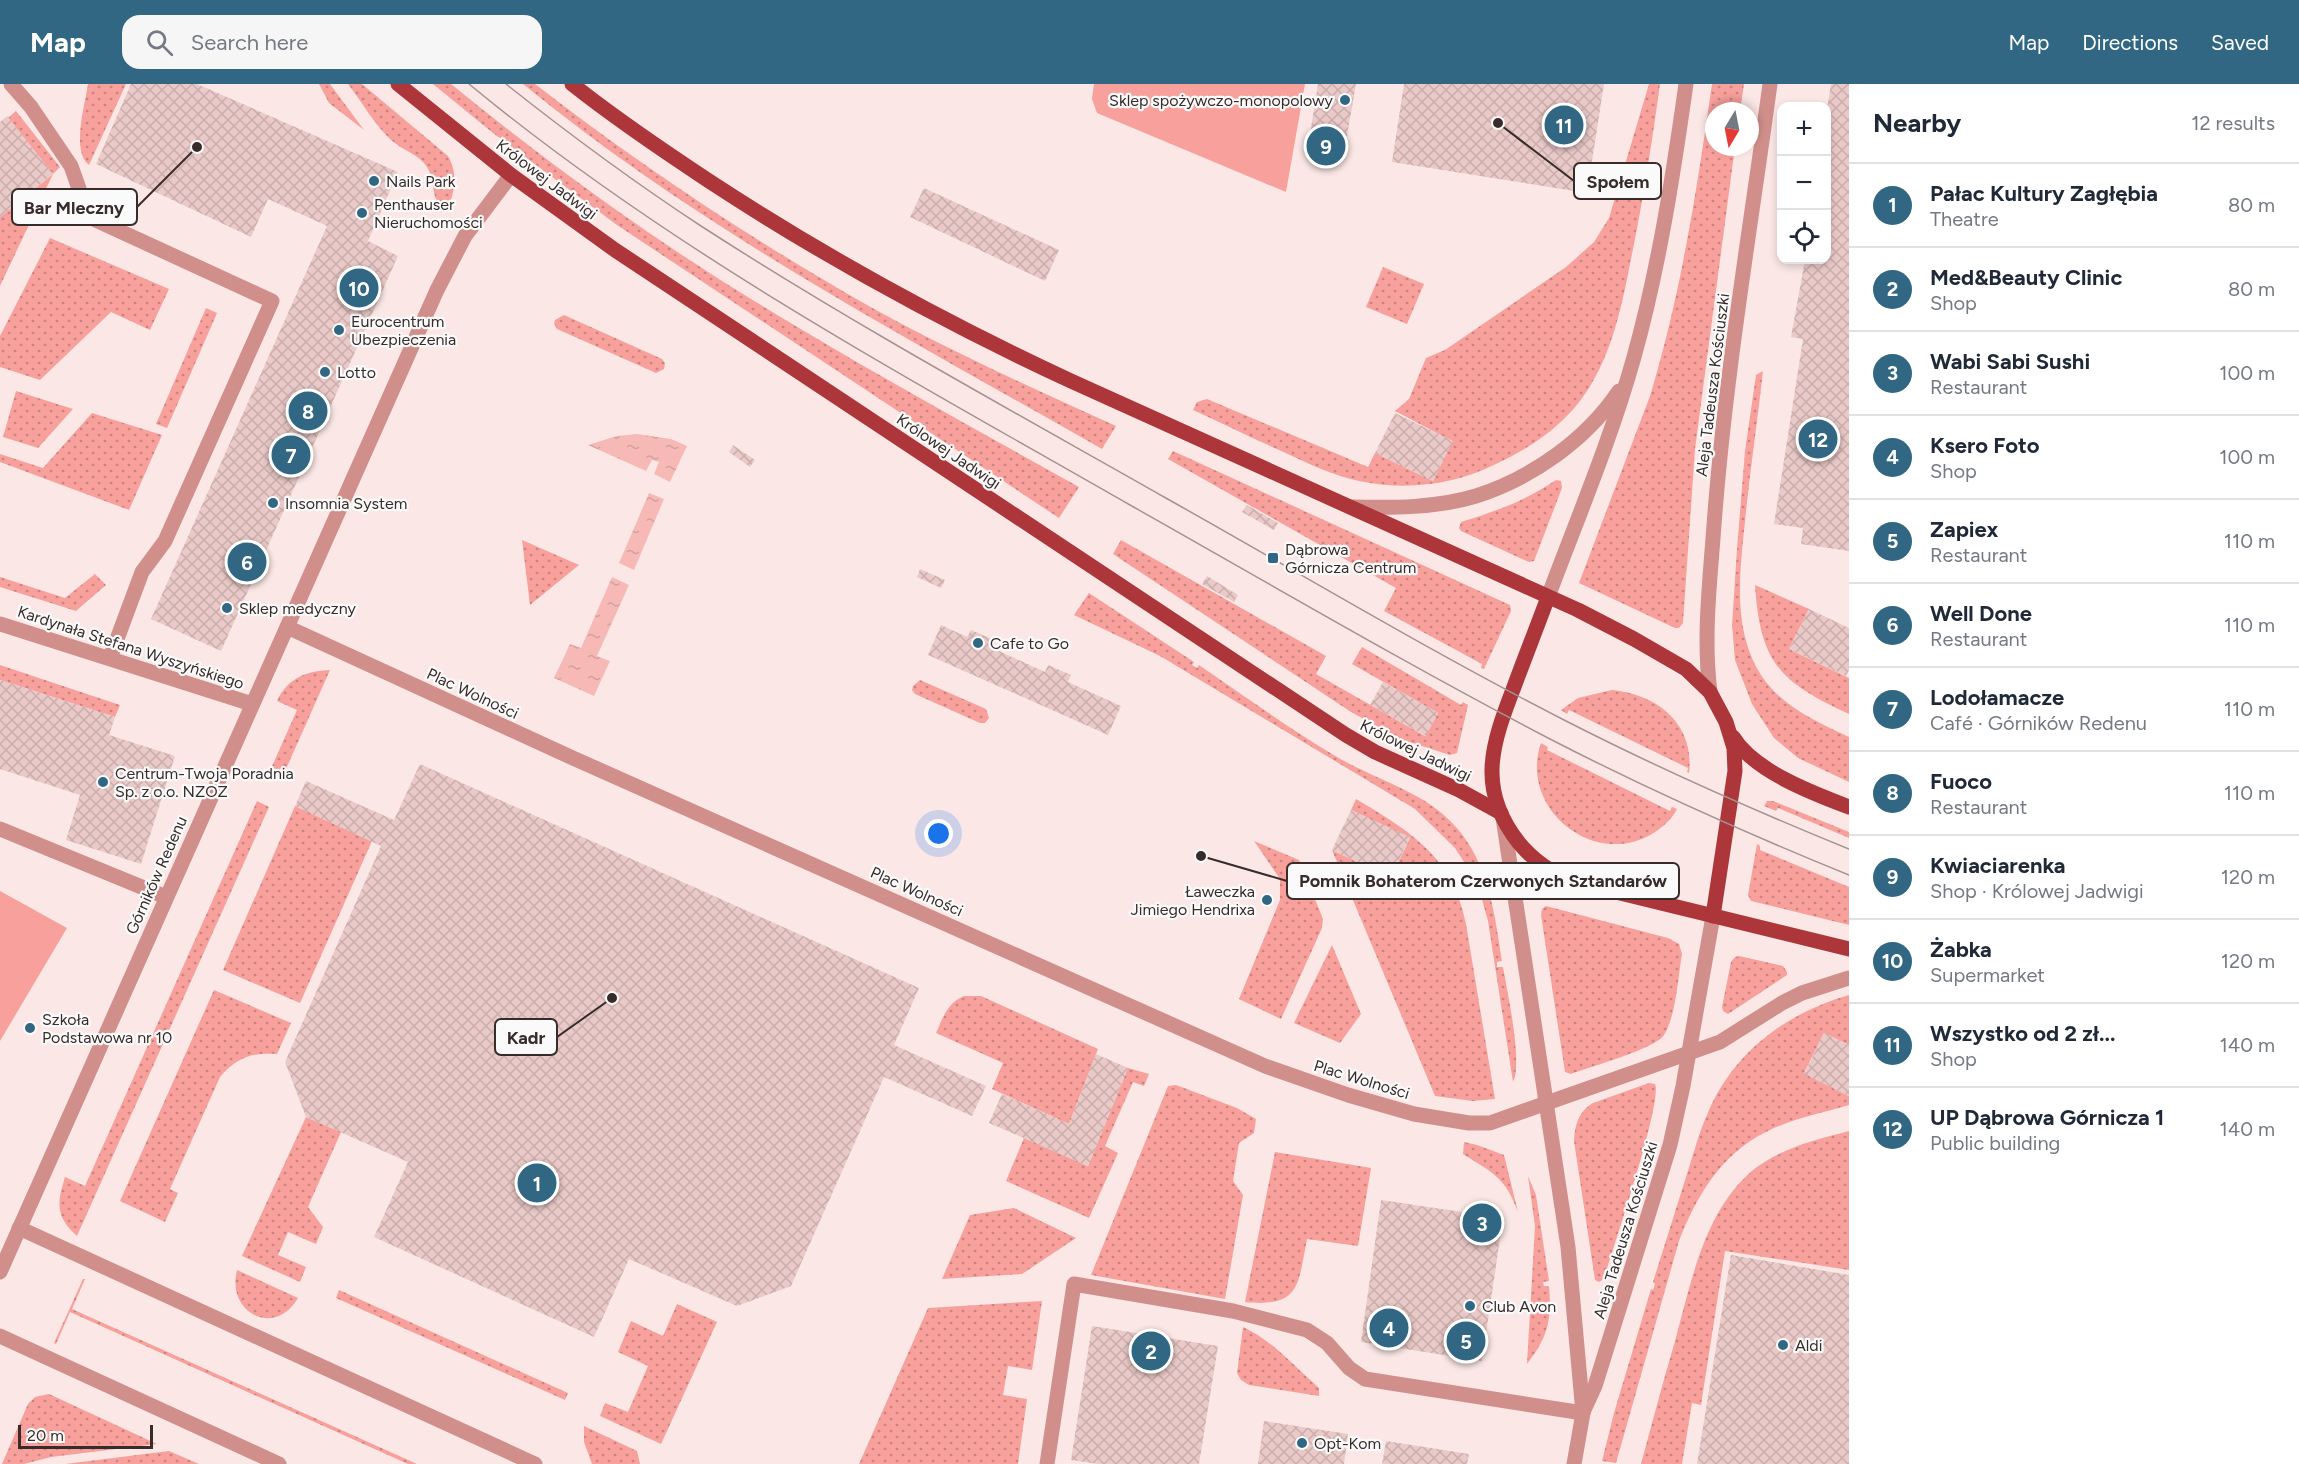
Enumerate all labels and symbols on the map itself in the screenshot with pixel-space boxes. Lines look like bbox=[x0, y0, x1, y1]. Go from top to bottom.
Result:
place label: Sklep spożywczo-monopolowy bbox=[1109, 91, 1334, 110]
marker: Sklep spożywczo-monopolowy bbox=[1338, 93, 1352, 107]
pin: 11 bbox=[1544, 102, 1584, 147]
north arrow bbox=[1705, 102, 1759, 156]
pin: 9 bbox=[1306, 124, 1346, 168]
street label: Królowej Jadwigi bbox=[492, 135, 601, 224]
callout: Społem bbox=[1574, 163, 1661, 199]
text: Społem bbox=[1586, 171, 1650, 193]
place label: Nails Park bbox=[386, 172, 456, 191]
marker: Nails Park bbox=[367, 174, 381, 188]
callout: Bar Mleczny bbox=[12, 189, 137, 225]
place label: Penthauser Nieruchomości bbox=[374, 195, 483, 232]
text: Bar Mleczny bbox=[24, 197, 125, 219]
marker: Penthauser Nieruchomości bbox=[355, 206, 369, 220]
pin: 10 bbox=[340, 266, 378, 310]
street label: Aleja Tadeusza Kościuszki bbox=[1692, 292, 1733, 478]
place label: Eurocentrum Ubezpieczenia bbox=[351, 312, 456, 349]
marker: Eurocentrum Ubezpieczenia bbox=[332, 323, 346, 337]
place label: Lotto bbox=[337, 363, 376, 382]
marker: Lotto bbox=[318, 365, 332, 379]
pin: 8 bbox=[288, 388, 328, 434]
street label: Królowej Jadwigi bbox=[893, 410, 1004, 493]
pin: 12 bbox=[1798, 416, 1838, 462]
pin: 7 bbox=[272, 432, 310, 478]
place label: Insomnia System bbox=[285, 494, 407, 513]
marker: Insomnia System bbox=[266, 496, 280, 510]
pin: 6 bbox=[228, 540, 266, 584]
place label: Dąbrowa Górnicza Centrum bbox=[1285, 540, 1416, 577]
marker: Dąbrowa Górnicza Centrum bbox=[1266, 551, 1280, 565]
place label: Sklep medyczny bbox=[239, 599, 357, 618]
marker: Sklep medyczny bbox=[220, 601, 234, 615]
street label: Kardynała Stefana Wyszyńskiego bbox=[15, 602, 247, 693]
place label: Cafe to Go bbox=[990, 634, 1069, 653]
marker: Cafe to Go bbox=[971, 636, 985, 650]
street label: Plac Wolności bbox=[424, 664, 522, 723]
street label: Królowej Jadwigi bbox=[1357, 715, 1475, 786]
place label: Centrum-Twoja Poradnia Sp. z o.o. NZOZ bbox=[115, 764, 294, 801]
marker: Centrum-Twoja Poradnia Sp. z o.o. NZOZ bbox=[96, 775, 110, 789]
street label: Górników Redenu bbox=[122, 813, 191, 937]
your location bbox=[924, 819, 953, 848]
street label: Plac Wolności bbox=[868, 863, 966, 920]
callout: Pomnik Bohaterom Czerwonych Sztandarów bbox=[1287, 863, 1679, 899]
text: Pomnik Bohaterom Czerwonych Sztandarów bbox=[1299, 870, 1667, 892]
place label: Ławeczka Jimiego Hendrixa bbox=[1131, 882, 1255, 919]
marker: Ławeczka Jimiego Hendrixa bbox=[1260, 893, 1274, 907]
place label: Szkoła Podstawowa nr 10 bbox=[42, 1010, 172, 1047]
callout: Kadr bbox=[495, 1019, 557, 1055]
marker: Szkoła Podstawowa nr 10 bbox=[23, 1021, 37, 1035]
text: Kadr bbox=[507, 1027, 545, 1049]
street label: Plac Wolności bbox=[1312, 1056, 1412, 1103]
street label: Aleja Tadeusza Kościuszki bbox=[1589, 1139, 1662, 1321]
pin: 1 bbox=[518, 1160, 556, 1206]
pin: 3 bbox=[1462, 1200, 1502, 1246]
place label: Club Avon bbox=[1482, 1297, 1556, 1316]
marker: Club Avon bbox=[1463, 1299, 1477, 1313]
pin: 4 bbox=[1370, 1306, 1408, 1350]
pin: 5 bbox=[1446, 1318, 1486, 1364]
pin: 2 bbox=[1132, 1328, 1170, 1374]
place label: Aldi bbox=[1795, 1336, 1822, 1355]
marker: Aldi bbox=[1776, 1338, 1790, 1352]
scale bar bbox=[18, 1422, 153, 1450]
place label: Opt-Kom bbox=[1314, 1434, 1381, 1453]
marker: Opt-Kom bbox=[1295, 1436, 1309, 1450]

